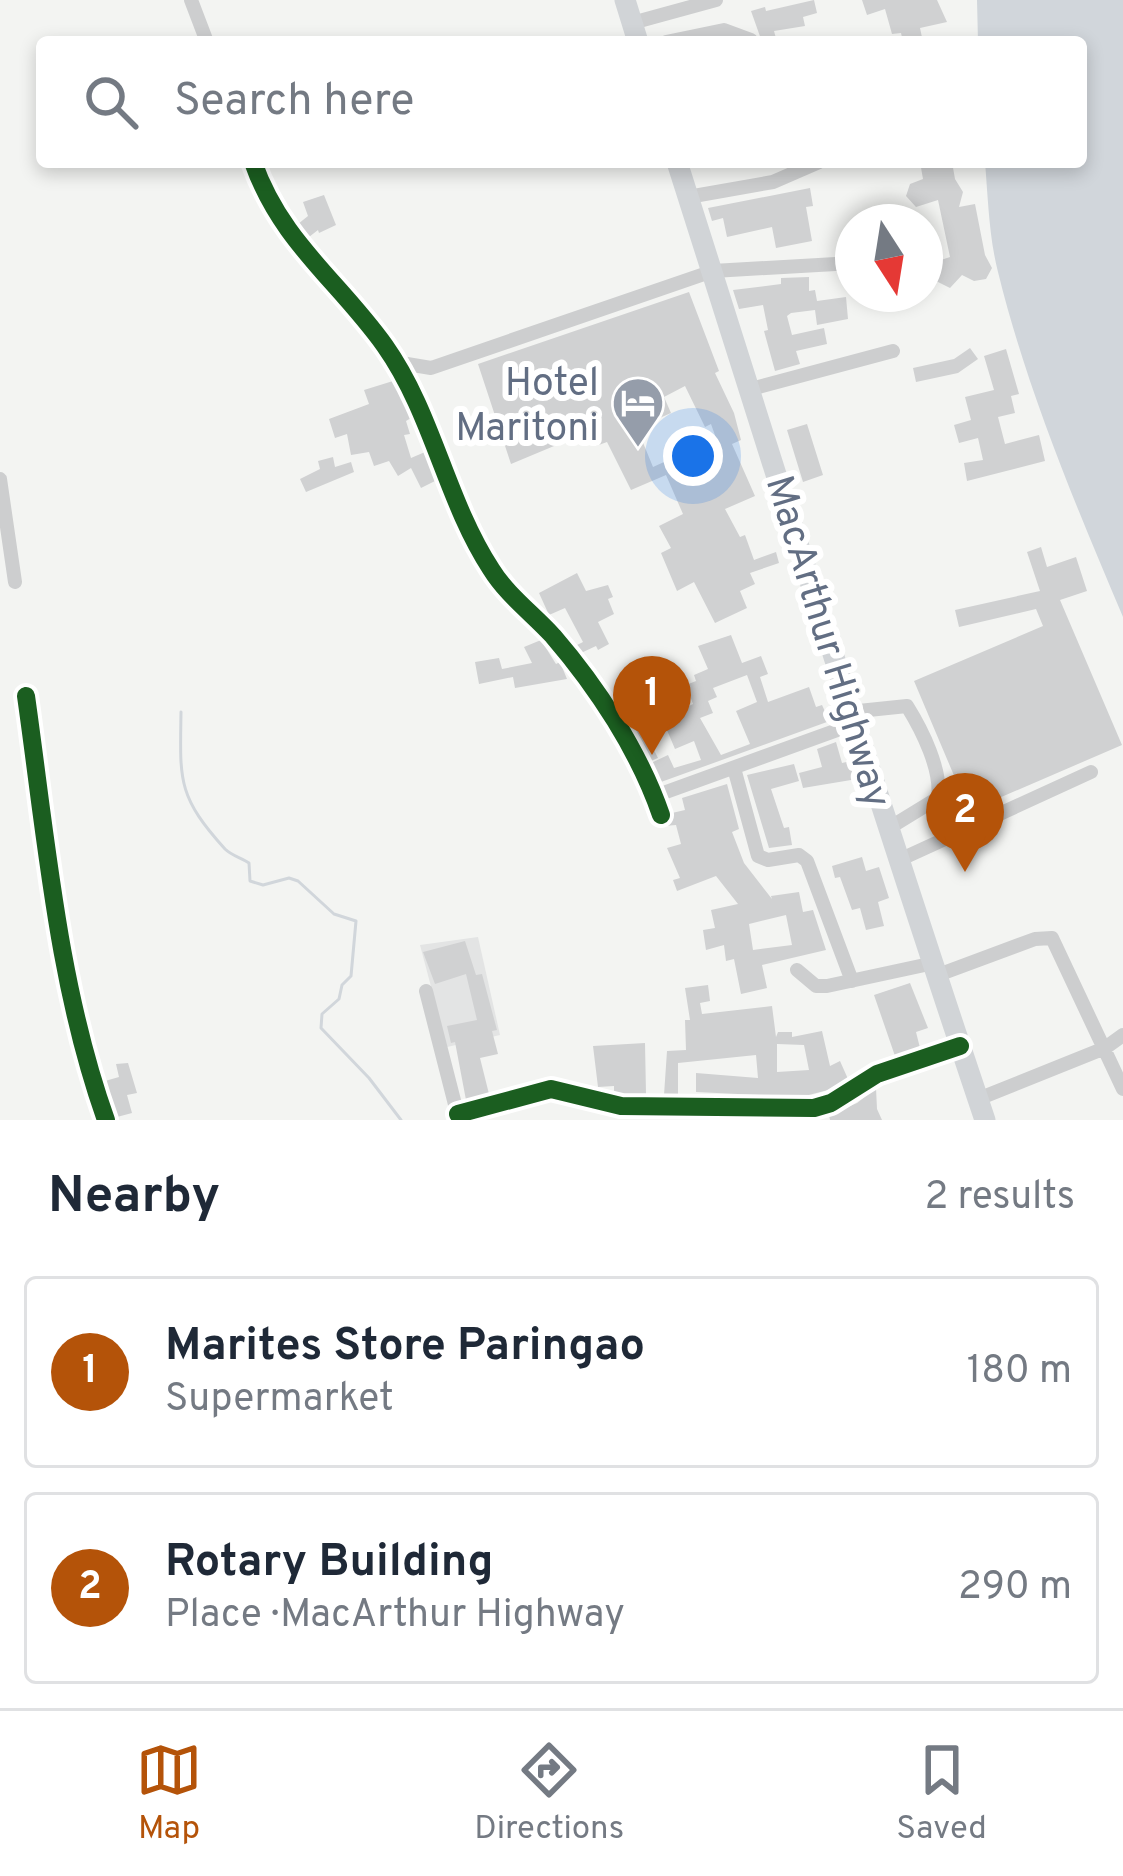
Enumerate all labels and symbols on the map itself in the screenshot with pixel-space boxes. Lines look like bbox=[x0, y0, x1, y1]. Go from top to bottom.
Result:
north arrow bbox=[835, 204, 943, 312]
place label: Hotel Maritoni bbox=[455, 361, 599, 455]
hotel icon: Hotel Maritoni bbox=[610, 375, 666, 449]
your location bbox=[663, 426, 723, 486]
street label: MacArthur Highway bbox=[752, 470, 900, 814]
pin: 1 bbox=[613, 656, 691, 755]
pin: 2 bbox=[926, 773, 1004, 872]

